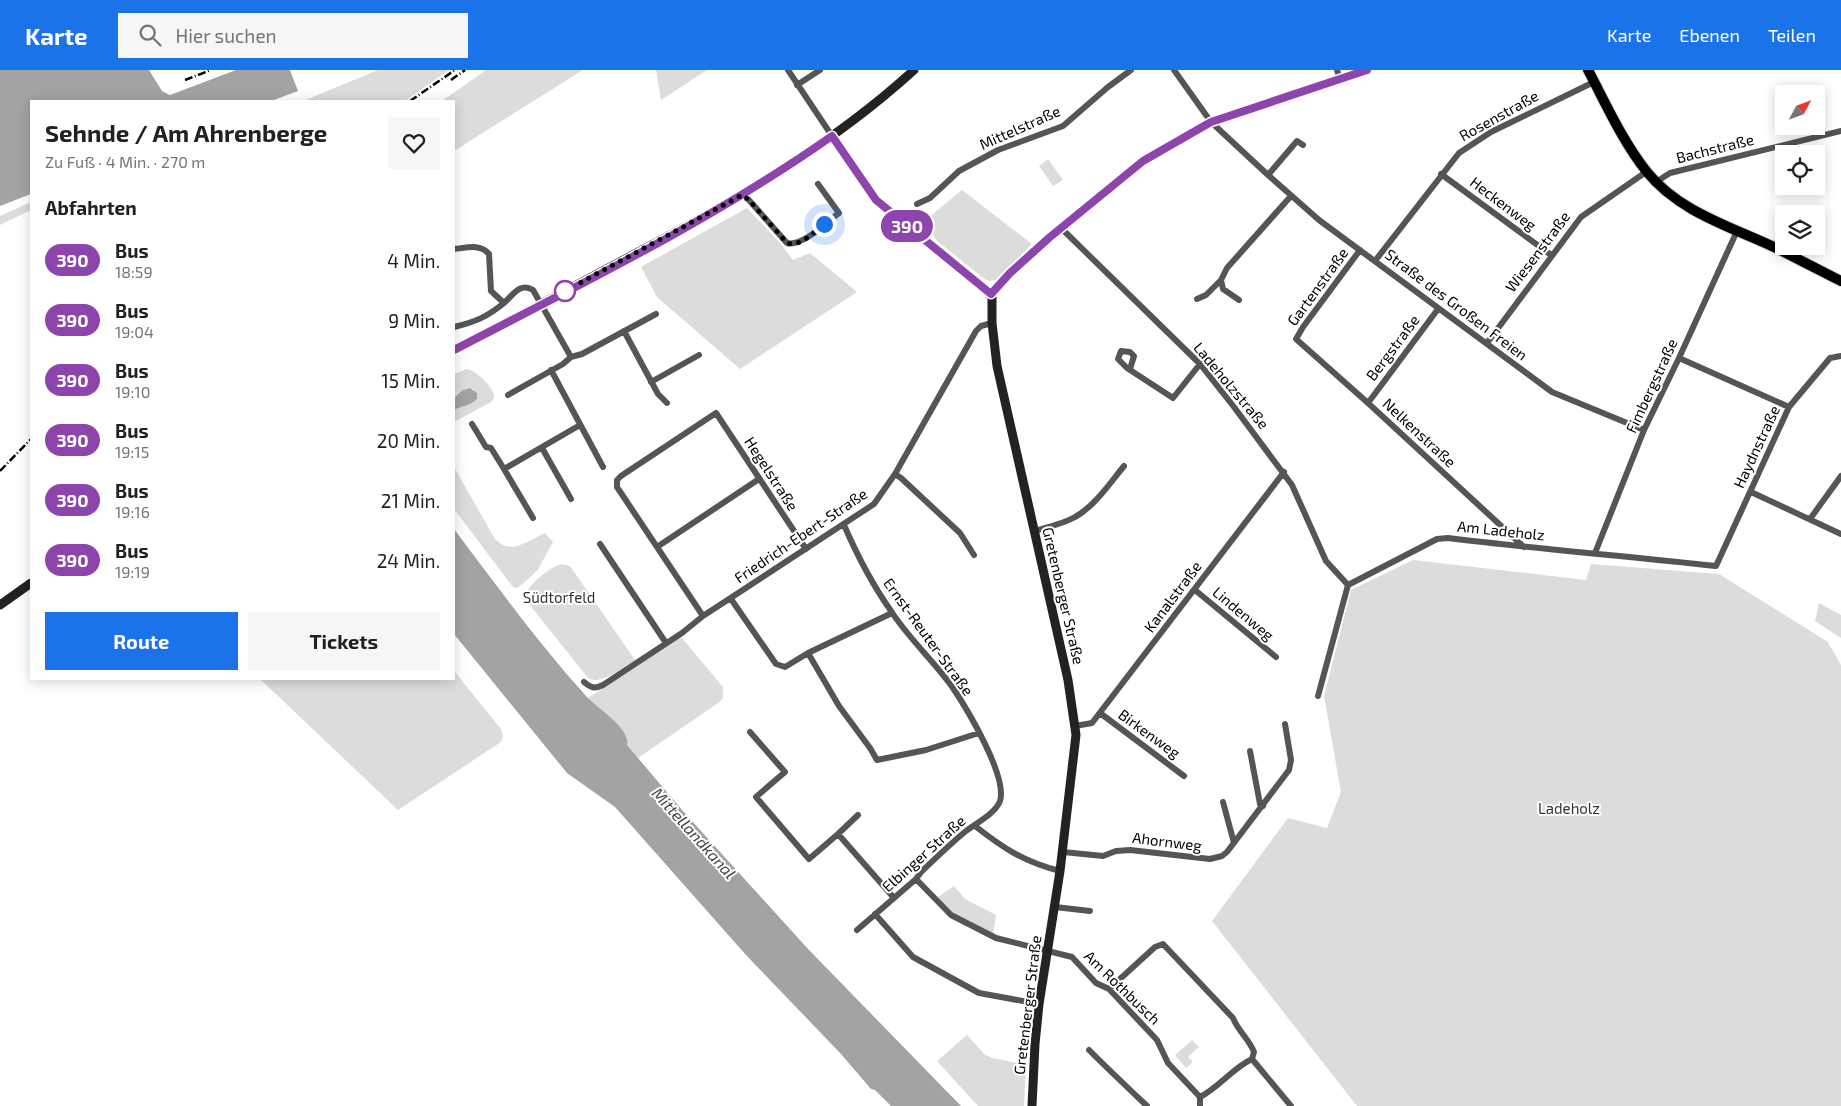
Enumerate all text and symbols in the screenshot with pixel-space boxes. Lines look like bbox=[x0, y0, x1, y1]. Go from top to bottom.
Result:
search box bbox=[118, 13, 468, 58]
text: Karte bbox=[25, 21, 88, 50]
icon: search bbox=[136, 21, 164, 49]
text: Hier suchen bbox=[176, 24, 277, 47]
text: Karte bbox=[1607, 24, 1651, 46]
text: Ebenen bbox=[1679, 24, 1740, 46]
text: Teilen bbox=[1768, 24, 1816, 46]
north arrow bbox=[1775, 85, 1825, 135]
map controls bbox=[1775, 85, 1825, 255]
street label: Rosenstraße bbox=[1456, 86, 1541, 144]
street label: Mittelstraße bbox=[976, 101, 1063, 153]
button: heart bbox=[388, 117, 440, 169]
text: Sehnde / Am Ahrenberge bbox=[45, 118, 327, 147]
street label: Bachstraße bbox=[1674, 130, 1755, 166]
button: locate bbox=[1775, 145, 1825, 195]
text: Zu Fuß · 4 Min. · 270 m bbox=[45, 152, 205, 171]
street label: Heckenweg bbox=[1467, 172, 1541, 234]
text: Abfahrten bbox=[45, 196, 137, 219]
button: layers bbox=[1775, 205, 1825, 255]
street label: Wiesenstraße bbox=[1501, 208, 1573, 295]
line badge: 390 bbox=[878, 210, 936, 242]
your location bbox=[812, 212, 837, 237]
text: 390 bbox=[891, 215, 923, 237]
text: Bus bbox=[115, 239, 149, 262]
street label: Gartenstraße bbox=[1283, 244, 1351, 329]
street label: Straße des Großen Freien bbox=[1382, 245, 1531, 364]
text: 390 bbox=[56, 249, 89, 271]
text: 4 Min. bbox=[387, 249, 440, 272]
text: 18:59 bbox=[115, 262, 153, 281]
unlabelled marker bbox=[554, 280, 576, 302]
text: Bus bbox=[115, 299, 149, 322]
text: 390 bbox=[56, 309, 89, 331]
text: 9 Min. bbox=[388, 309, 440, 332]
street label: Bergstraße bbox=[1362, 311, 1423, 384]
text: 19:04 bbox=[115, 322, 154, 341]
street label: Fimbergstraße bbox=[1621, 336, 1681, 435]
street label: Ladeholzstraße bbox=[1190, 338, 1273, 432]
text: Bus bbox=[115, 359, 149, 382]
text: 390 bbox=[56, 369, 89, 391]
text: 15 Min. bbox=[381, 369, 440, 392]
text: 19:10 bbox=[115, 382, 150, 401]
street label: Nelkenstraße bbox=[1380, 394, 1460, 471]
street label: Haydnstraße bbox=[1729, 402, 1783, 491]
text: Bus bbox=[115, 419, 149, 442]
text: 390 bbox=[56, 429, 89, 451]
text: 20 Min. bbox=[377, 429, 440, 452]
street label: Hegelstraße bbox=[741, 433, 802, 514]
text: 19:15 bbox=[115, 442, 149, 461]
text: Bus bbox=[115, 479, 149, 502]
street label: Friedrich-Ebert-Straße bbox=[731, 484, 870, 586]
text: 390 bbox=[56, 489, 89, 511]
text: 21 Min. bbox=[381, 489, 440, 512]
text: 19:16 bbox=[115, 502, 150, 521]
street label: Am Ladeholz bbox=[1457, 516, 1546, 544]
street label: Gretenberger Straße bbox=[1039, 525, 1089, 666]
text: Bus bbox=[115, 539, 149, 562]
text: 390 bbox=[56, 549, 89, 571]
text: 24 Min. bbox=[377, 549, 440, 572]
street label: Kanalstraße bbox=[1140, 557, 1205, 635]
text: 19:19 bbox=[115, 562, 150, 581]
street label: Ernst-Reuter-Straße bbox=[880, 574, 978, 699]
street label: Lindenweg bbox=[1209, 582, 1278, 644]
park label: Südtorfeld bbox=[523, 588, 595, 606]
button: Route bbox=[45, 612, 238, 670]
button: Tickets bbox=[248, 612, 440, 670]
street label: Birkenweg bbox=[1115, 705, 1184, 762]
water label: Mittellandkanal bbox=[648, 783, 740, 882]
park label: Ladeholz bbox=[1538, 799, 1600, 817]
street label: Elbinger Straße bbox=[878, 811, 969, 895]
street label: Ahornweg bbox=[1131, 828, 1204, 854]
street label: Gretenberger Straße bbox=[1010, 934, 1044, 1076]
street label: Am Rothbusch bbox=[1081, 947, 1164, 1028]

